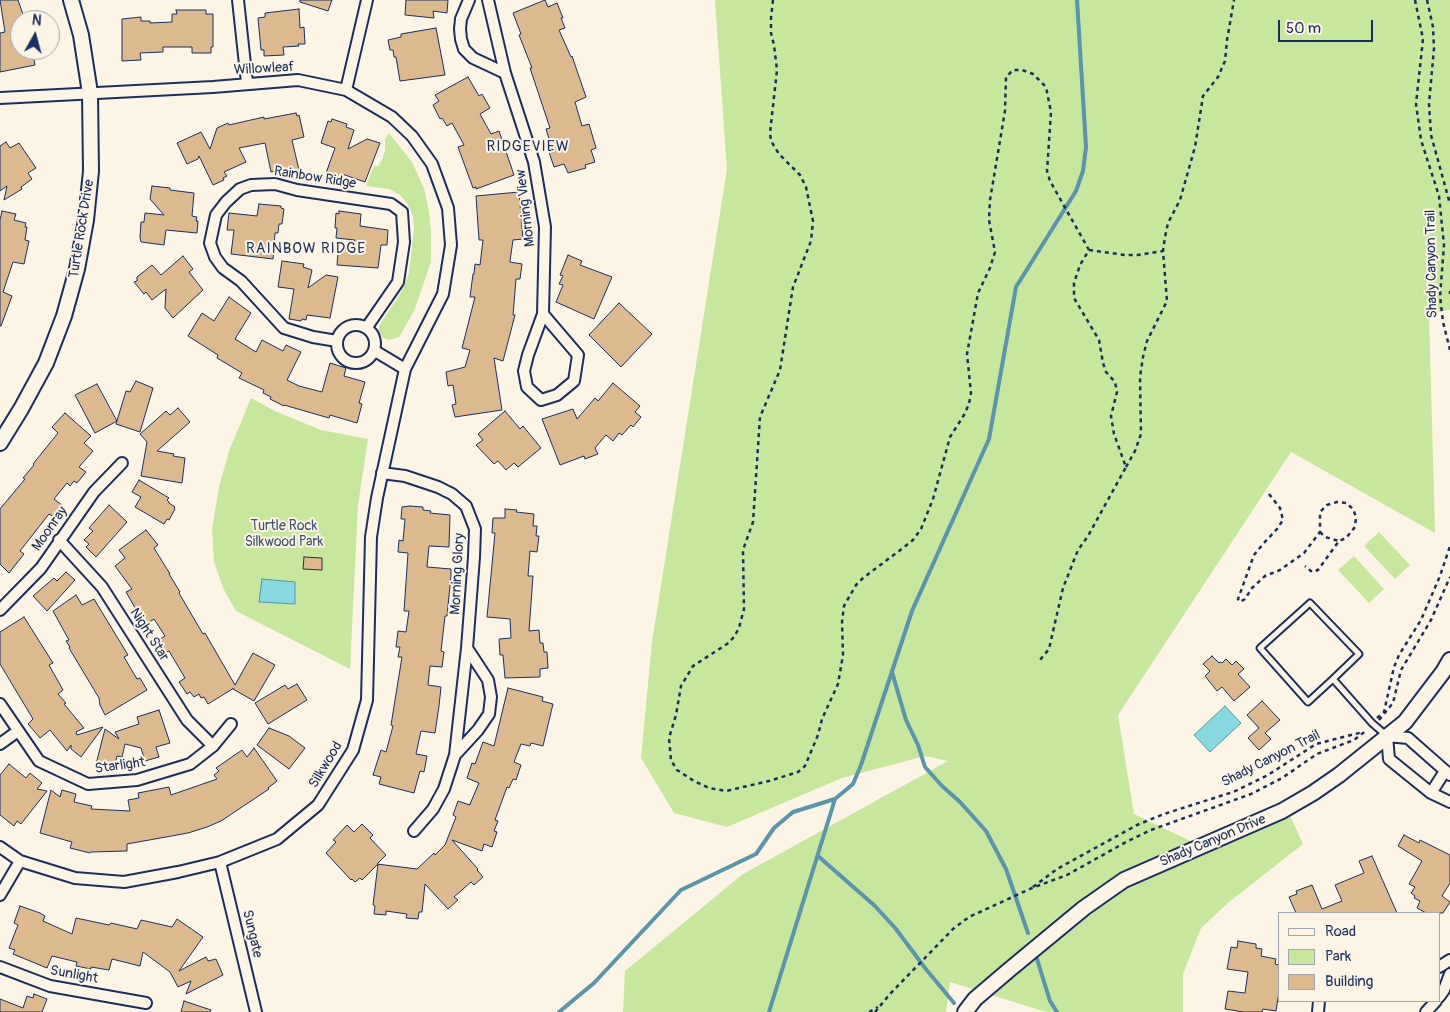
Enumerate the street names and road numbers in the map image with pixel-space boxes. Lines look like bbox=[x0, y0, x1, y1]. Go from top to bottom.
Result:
street label: Willowleaf bbox=[233, 59, 295, 79]
street label: Rainbow Ridge bbox=[273, 163, 357, 193]
street label: Morning View bbox=[513, 168, 539, 248]
street label: Turtle Rock Drive bbox=[66, 178, 98, 280]
street label: Shady Canyon Trail bbox=[1423, 210, 1441, 318]
street label: Moonray bbox=[29, 504, 71, 554]
street label: Morning Glory bbox=[447, 533, 469, 615]
street label: Night Star bbox=[126, 605, 172, 665]
street label: Shady Canyon Trail bbox=[1219, 727, 1323, 791]
street label: Silkwood bbox=[306, 739, 346, 791]
street label: Starlight bbox=[94, 754, 146, 778]
street label: Shady Canyon Drive bbox=[1157, 811, 1269, 871]
street label: Sungate bbox=[238, 908, 266, 960]
street label: Sunlight bbox=[49, 963, 99, 987]

